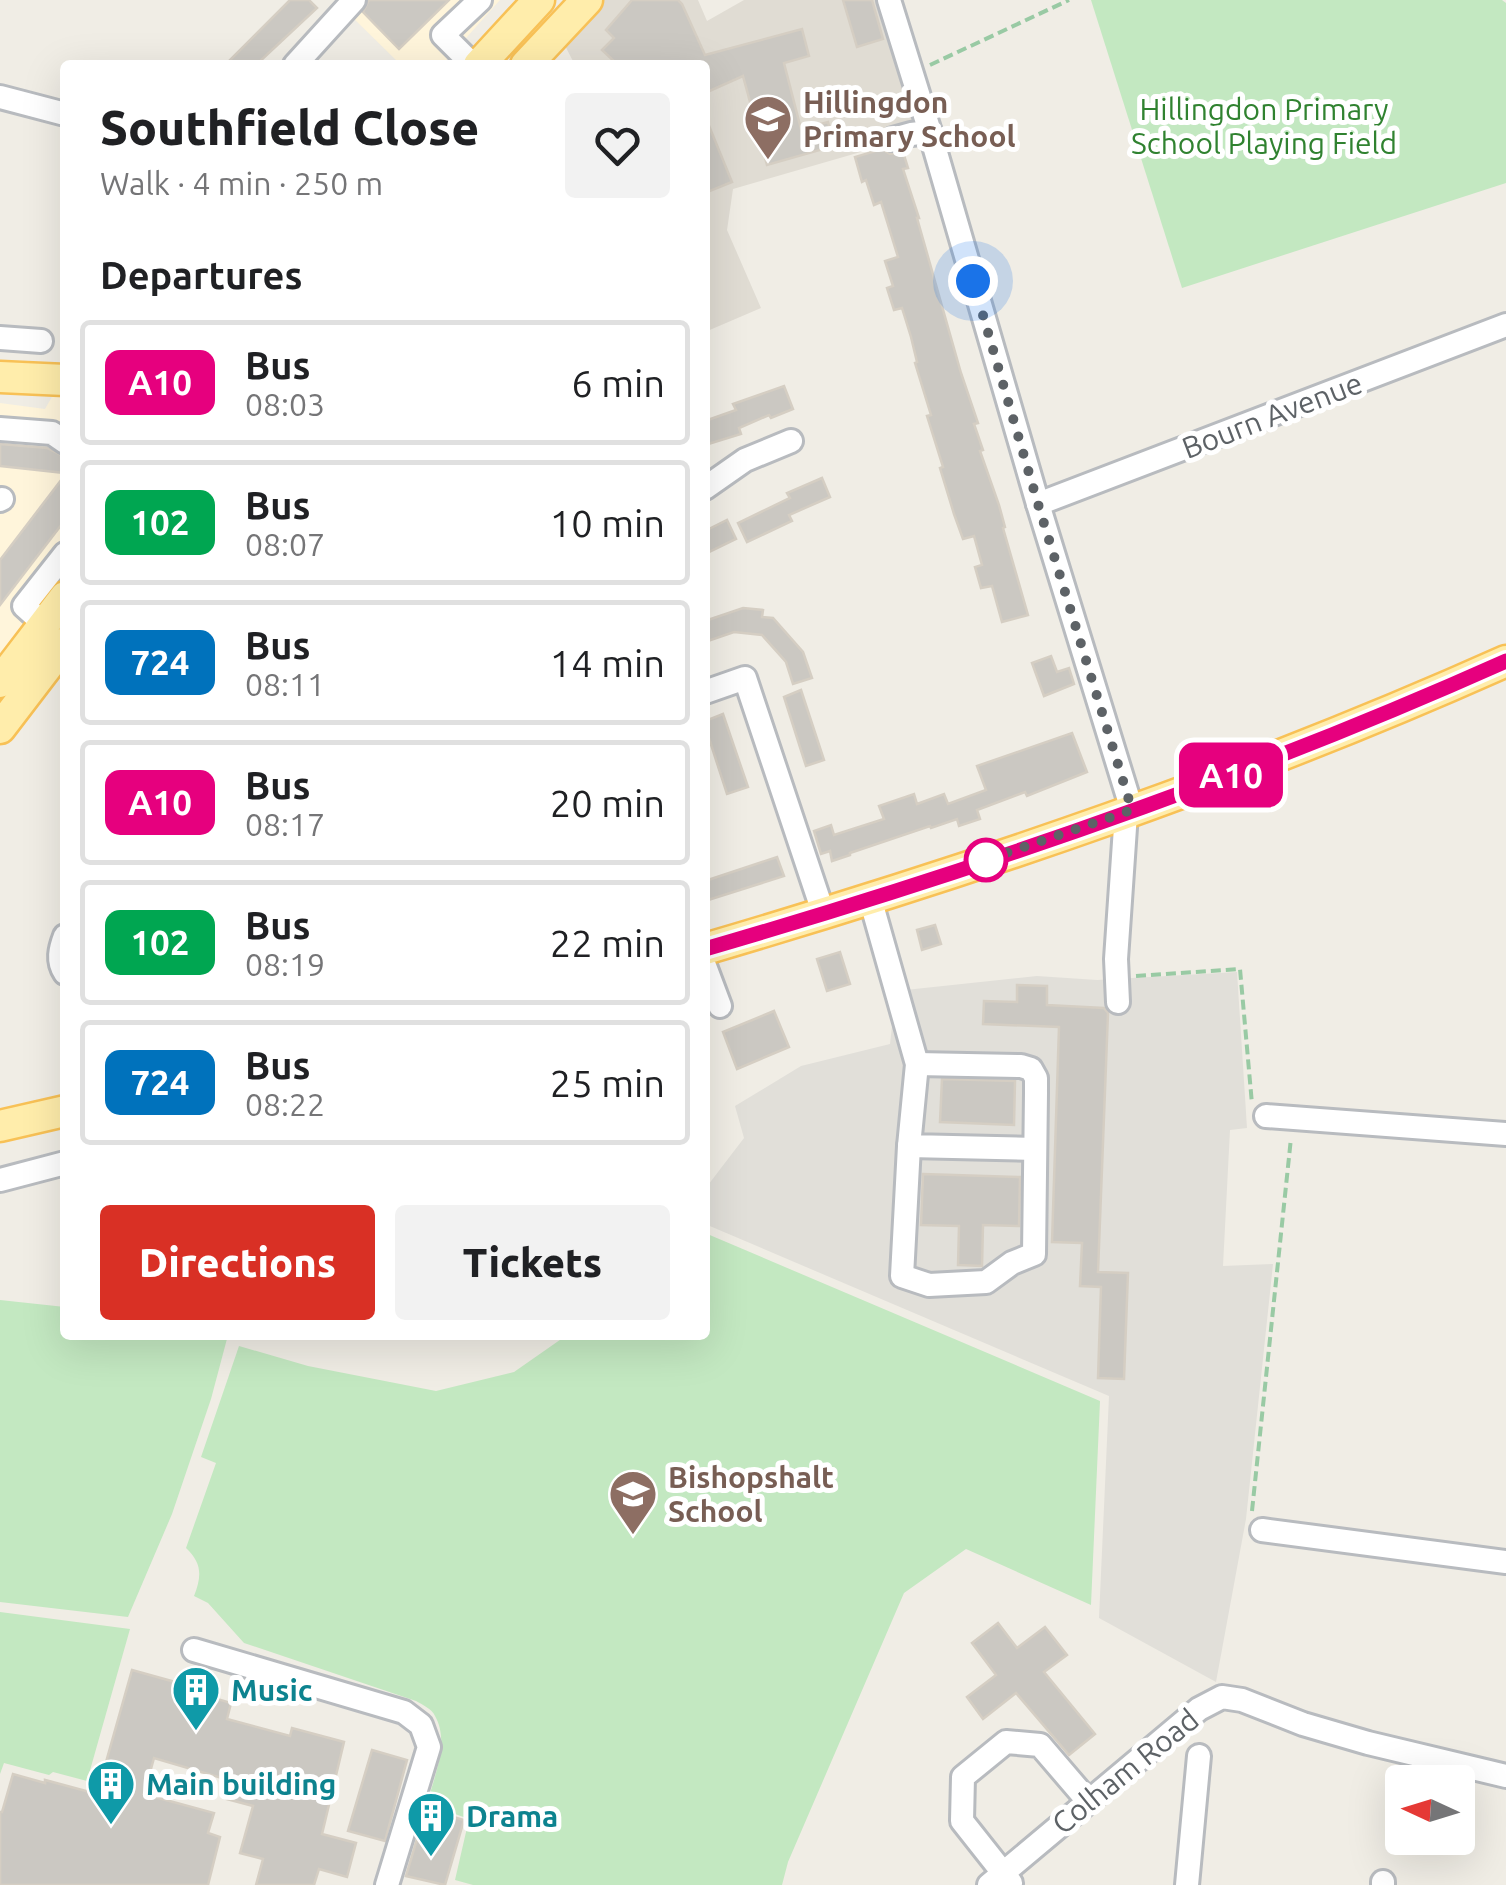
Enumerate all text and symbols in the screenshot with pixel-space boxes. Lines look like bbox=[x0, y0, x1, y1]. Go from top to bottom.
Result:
place label: Hillingdon Primary School bbox=[803, 85, 1016, 153]
park label: Hillingdon Primary School Playing Field bbox=[1131, 92, 1397, 160]
button: heart bbox=[565, 93, 670, 198]
school or university icon: Hillingdon Primary School bbox=[742, 93, 794, 161]
text: Southfield Close bbox=[100, 100, 479, 154]
text: Walk · 4 min · 250 m bbox=[100, 165, 383, 201]
text: Departures bbox=[100, 254, 302, 296]
your location bbox=[948, 256, 998, 306]
text: Bus bbox=[245, 344, 310, 386]
text: A10 bbox=[128, 362, 192, 402]
text: 6 min bbox=[571, 362, 665, 404]
street label: Bourn Avenue bbox=[1177, 365, 1367, 465]
text: 08:03 bbox=[245, 386, 325, 422]
text: Bus bbox=[245, 484, 310, 526]
text: 102 bbox=[130, 502, 190, 542]
text: 10 min bbox=[550, 502, 665, 544]
text: 08:07 bbox=[245, 526, 325, 562]
text: Bus bbox=[245, 624, 310, 666]
text: 724 bbox=[130, 642, 190, 682]
text: 14 min bbox=[550, 642, 665, 684]
text: 08:11 bbox=[245, 666, 325, 702]
line badge: A10 bbox=[1174, 742, 1288, 808]
text: A10 bbox=[1199, 755, 1263, 795]
text: Bus bbox=[245, 764, 310, 806]
text: A10 bbox=[128, 782, 192, 822]
text: 20 min bbox=[550, 782, 665, 824]
text: 08:17 bbox=[245, 806, 325, 842]
unlabelled marker bbox=[965, 839, 1007, 881]
text: Bus bbox=[245, 904, 310, 946]
text: 102 bbox=[130, 922, 190, 962]
text: 22 min bbox=[550, 922, 665, 964]
text: 08:19 bbox=[245, 946, 325, 982]
text: Bus bbox=[245, 1044, 310, 1086]
text: 724 bbox=[130, 1062, 190, 1102]
text: 25 min bbox=[550, 1062, 665, 1104]
text: 08:22 bbox=[245, 1086, 325, 1122]
button: Directions bbox=[100, 1205, 375, 1320]
button: Tickets bbox=[395, 1205, 670, 1320]
place label: Bishopshalt School bbox=[668, 1460, 834, 1528]
school or university icon: Bishopshalt School bbox=[607, 1468, 659, 1536]
building icon: Music bbox=[170, 1664, 222, 1732]
place label: Music bbox=[231, 1673, 312, 1707]
street label: Colham Road bbox=[1045, 1702, 1205, 1840]
building icon: Main building bbox=[85, 1758, 137, 1826]
north arrow bbox=[1385, 1765, 1475, 1855]
map controls bbox=[1385, 1765, 1475, 1855]
place label: Main building bbox=[146, 1767, 336, 1801]
building icon: Drama bbox=[405, 1790, 457, 1858]
place label: Drama bbox=[466, 1799, 558, 1833]

